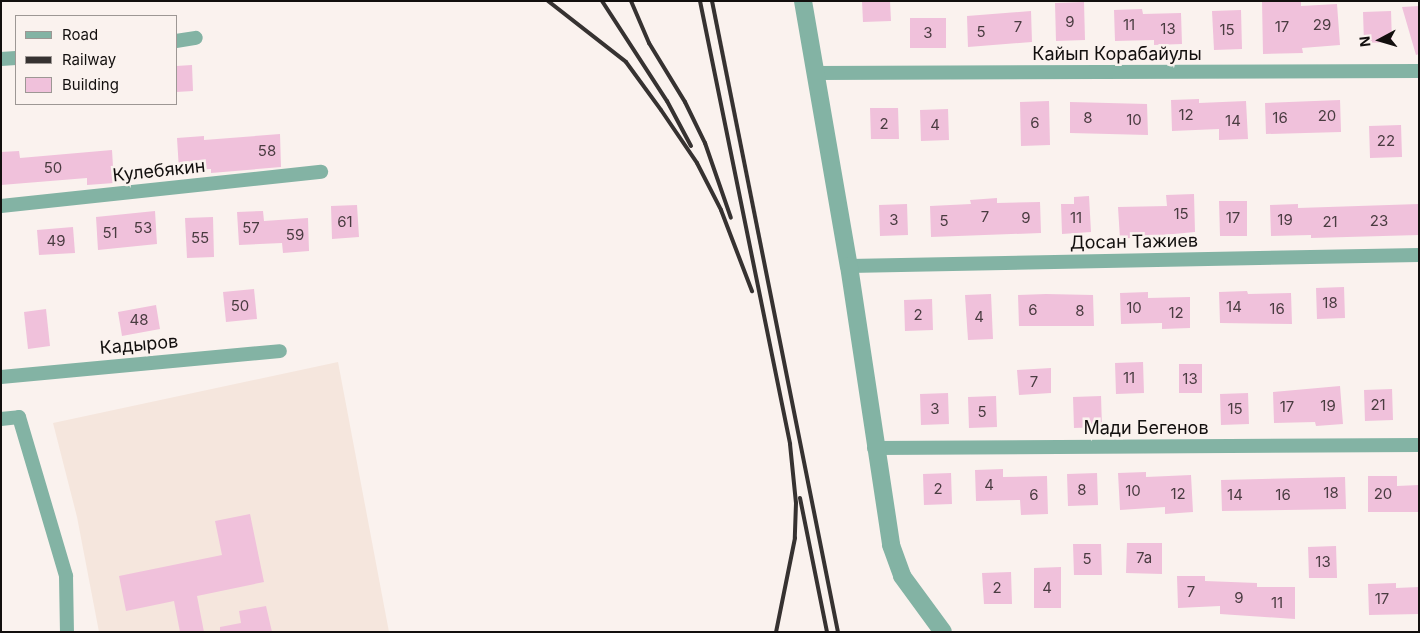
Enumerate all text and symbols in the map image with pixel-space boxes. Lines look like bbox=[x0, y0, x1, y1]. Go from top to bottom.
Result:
house number: 9 bbox=[1065, 13, 1075, 31]
legend bbox=[15, 15, 178, 105]
north arrow bbox=[1355, 15, 1405, 65]
house number: 11 bbox=[1123, 16, 1135, 34]
house number: 29 bbox=[1313, 16, 1331, 34]
house number: 7 bbox=[1014, 18, 1022, 36]
house number: 17 bbox=[1275, 18, 1289, 36]
house number: 13 bbox=[1160, 20, 1176, 38]
house number: 15 bbox=[1219, 21, 1235, 39]
house number: 5 bbox=[976, 23, 986, 41]
house number: 3 bbox=[923, 24, 933, 42]
text: Road bbox=[62, 25, 98, 44]
text: N bbox=[1356, 35, 1374, 48]
street label: Кайып Корабайулы bbox=[1032, 43, 1202, 65]
text: Railway bbox=[62, 50, 116, 69]
text: Building bbox=[62, 75, 119, 94]
house number: 12 bbox=[1178, 106, 1194, 124]
house number: 20 bbox=[1318, 107, 1336, 125]
house number: 8 bbox=[1083, 109, 1093, 127]
house number: 16 bbox=[1272, 109, 1288, 127]
house number: 10 bbox=[1126, 111, 1142, 129]
house number: 14 bbox=[1225, 112, 1241, 130]
house number: 6 bbox=[1030, 114, 1040, 132]
house number: 2 bbox=[879, 115, 889, 133]
house number: 4 bbox=[930, 116, 940, 134]
house number: 22 bbox=[1377, 132, 1395, 150]
house number: 58 bbox=[258, 142, 276, 160]
street label: Кулебякин bbox=[112, 155, 206, 187]
house number: 50 bbox=[44, 159, 62, 177]
house number: 15 bbox=[1173, 205, 1189, 223]
house number: 7 bbox=[981, 208, 989, 226]
house number: 9 bbox=[1021, 209, 1031, 227]
house number: 11 bbox=[1070, 209, 1082, 227]
house number: 17 bbox=[1226, 209, 1240, 227]
house number: 3 bbox=[889, 211, 899, 229]
house number: 19 bbox=[1277, 211, 1293, 229]
house number: 5 bbox=[939, 212, 949, 230]
house number: 23 bbox=[1370, 212, 1388, 230]
house number: 61 bbox=[337, 213, 353, 231]
house number: 21 bbox=[1322, 213, 1338, 231]
house number: 53 bbox=[134, 219, 152, 237]
house number: 57 bbox=[242, 219, 260, 237]
house number: 51 bbox=[102, 224, 118, 242]
house number: 59 bbox=[286, 226, 304, 244]
house number: 55 bbox=[191, 229, 209, 247]
street label: Досан Тажиев bbox=[1070, 230, 1198, 254]
house number: 49 bbox=[47, 232, 65, 250]
house number: 18 bbox=[1322, 294, 1338, 312]
house number: 50 bbox=[231, 297, 249, 315]
house number: 14 bbox=[1226, 298, 1242, 316]
house number: 10 bbox=[1126, 299, 1142, 317]
house number: 16 bbox=[1269, 300, 1285, 318]
house number: 6 bbox=[1028, 301, 1038, 319]
house number: 8 bbox=[1075, 302, 1085, 320]
house number: 12 bbox=[1168, 304, 1184, 322]
house number: 2 bbox=[913, 306, 923, 324]
house number: 4 bbox=[974, 308, 984, 326]
house number: 48 bbox=[130, 311, 148, 329]
street label: Кадыров bbox=[99, 331, 179, 359]
house number: 11 bbox=[1123, 369, 1135, 387]
house number: 13 bbox=[1182, 370, 1198, 388]
house number: 7 bbox=[1030, 373, 1038, 391]
house number: 21 bbox=[1370, 396, 1386, 414]
house number: 19 bbox=[1320, 397, 1336, 415]
house number: 17 bbox=[1280, 398, 1294, 416]
house number: 3 bbox=[930, 400, 940, 418]
house number: 15 bbox=[1227, 400, 1243, 418]
house number: 5 bbox=[977, 403, 987, 421]
street label: Мади Бегенов bbox=[1083, 417, 1209, 439]
house number: 4 bbox=[984, 476, 994, 494]
house number: 2 bbox=[933, 480, 943, 498]
house number: 8 bbox=[1077, 481, 1087, 499]
house number: 10 bbox=[1125, 482, 1141, 500]
house number: 18 bbox=[1323, 484, 1339, 502]
house number: 12 bbox=[1170, 485, 1186, 503]
house number: 20 bbox=[1374, 485, 1392, 503]
house number: 6 bbox=[1029, 486, 1039, 504]
house number: 14 bbox=[1227, 486, 1243, 504]
house number: 16 bbox=[1275, 486, 1291, 504]
house number: 7а bbox=[1136, 549, 1152, 567]
house number: 5 bbox=[1082, 550, 1092, 568]
house number: 13 bbox=[1315, 553, 1331, 571]
house number: 2 bbox=[992, 579, 1002, 597]
house number: 4 bbox=[1042, 579, 1052, 597]
house number: 7 bbox=[1187, 583, 1195, 601]
house number: 9 bbox=[1234, 589, 1244, 607]
house number: 17 bbox=[1375, 590, 1389, 608]
house number: 11 bbox=[1271, 594, 1283, 612]

